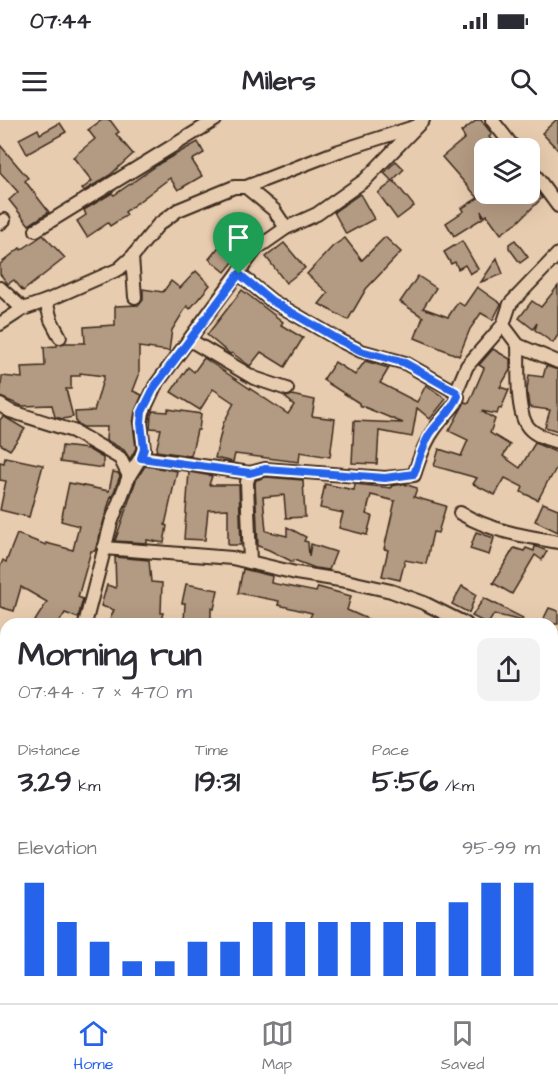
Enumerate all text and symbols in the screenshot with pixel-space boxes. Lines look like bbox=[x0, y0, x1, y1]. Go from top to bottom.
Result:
text: 07:44 bbox=[30, 6, 91, 37]
text: Milers bbox=[242, 62, 316, 100]
icon: menu bbox=[18, 65, 51, 98]
icon: search bbox=[507, 65, 540, 98]
map controls bbox=[474, 138, 540, 204]
button: layers bbox=[474, 138, 540, 204]
pin bbox=[213, 212, 264, 274]
icon: arrive bbox=[222, 221, 255, 254]
text: Morning run bbox=[18, 632, 202, 678]
button: share bbox=[477, 638, 540, 701]
text: 07:44 · 7 × 470 m bbox=[18, 678, 192, 706]
text: Distance bbox=[18, 739, 80, 761]
text: Time bbox=[195, 739, 229, 761]
text: Pace bbox=[372, 739, 409, 761]
text: 3.29 bbox=[18, 761, 72, 803]
text: 19:31 bbox=[195, 761, 240, 803]
text: 5:56 bbox=[372, 761, 438, 803]
text: km bbox=[72, 775, 100, 797]
text: /km bbox=[438, 775, 474, 797]
text: Elevation bbox=[18, 834, 97, 862]
text: 95–99 m bbox=[462, 834, 540, 862]
tab: Home bbox=[74, 1017, 113, 1075]
tab: Map bbox=[261, 1017, 294, 1075]
tab: Saved bbox=[441, 1017, 484, 1075]

